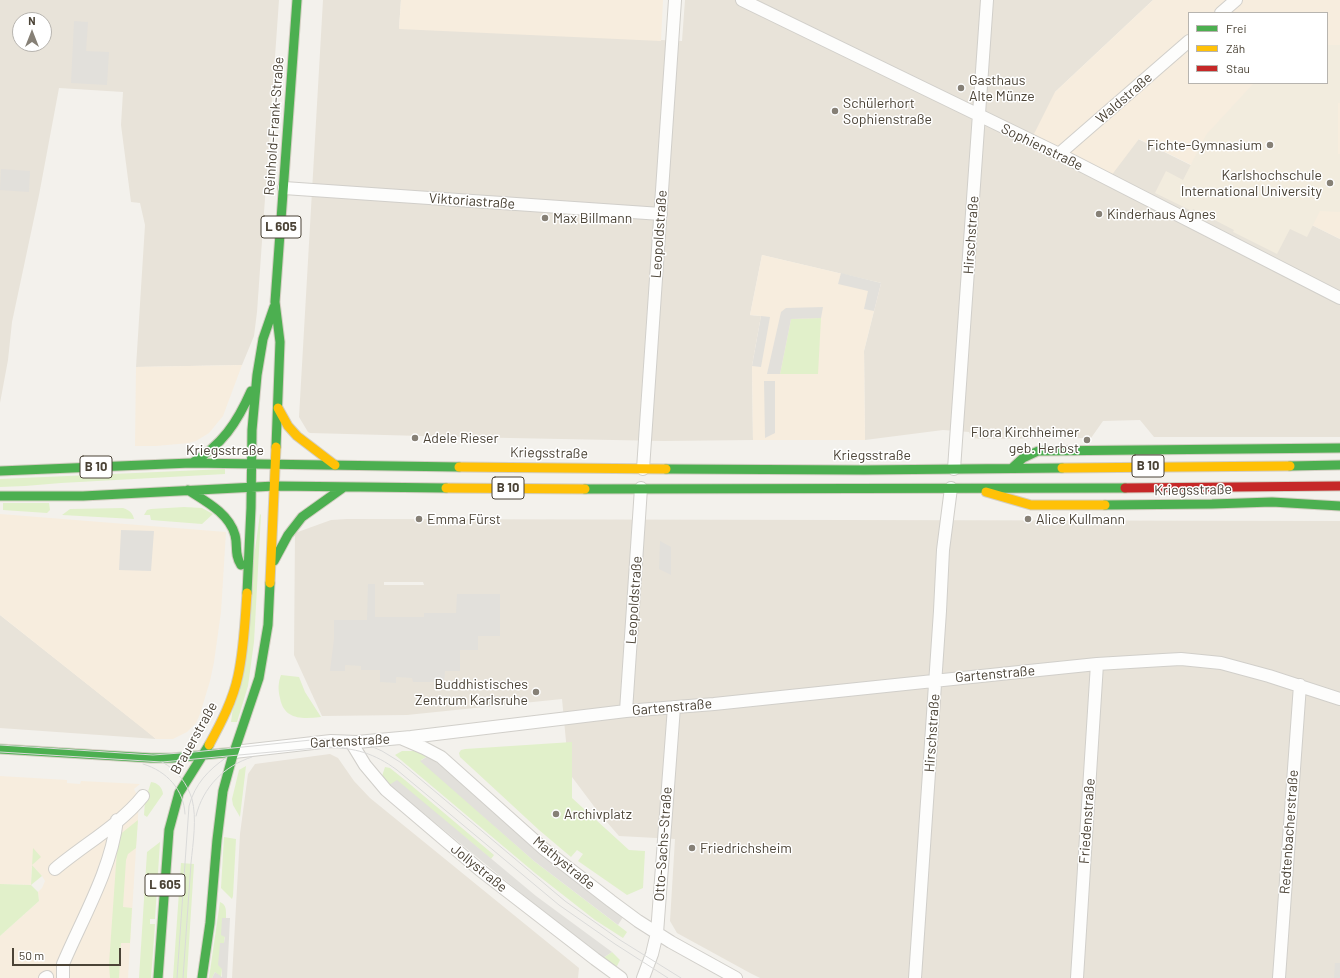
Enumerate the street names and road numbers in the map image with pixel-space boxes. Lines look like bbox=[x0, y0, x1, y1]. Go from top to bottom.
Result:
street label: Reinhold-Frank-Straße bbox=[261, 56, 287, 196]
street label: Waldstraße bbox=[1092, 69, 1156, 127]
street label: Sophienstraße bbox=[998, 120, 1086, 174]
street label: Leopoldstraße bbox=[648, 189, 670, 279]
street label: Viktoriastraße bbox=[428, 190, 516, 212]
street label: Hirschstraße bbox=[960, 195, 982, 275]
road number: L 605 bbox=[261, 216, 301, 238]
street label: Kriegsstraße bbox=[186, 442, 264, 458]
street label: Kriegsstraße bbox=[510, 444, 588, 462]
street label: Kriegsstraße bbox=[833, 447, 911, 463]
road number: B 10 bbox=[1132, 455, 1164, 477]
road number: B 10 bbox=[80, 456, 112, 478]
road number: B 10 bbox=[492, 477, 524, 499]
street label: Kriegsstraße bbox=[1154, 481, 1232, 499]
street label: Leopoldstraße bbox=[623, 555, 645, 645]
street label: Gartenstraße bbox=[954, 662, 1036, 686]
street label: Hirschstraße bbox=[921, 693, 943, 773]
street label: Gartenstraße bbox=[631, 695, 713, 719]
street label: Brauerstraße bbox=[167, 699, 221, 777]
street label: Gartenstraße bbox=[310, 731, 390, 751]
street label: Redtenbacherstraße bbox=[1276, 769, 1302, 895]
street label: Friedenstraße bbox=[1076, 778, 1098, 864]
street label: Otto-Sachs-Straße bbox=[651, 786, 675, 902]
street label: Mathystraße bbox=[530, 833, 598, 893]
street label: Jollystraße bbox=[447, 840, 511, 896]
road number: L 605 bbox=[145, 874, 185, 896]

